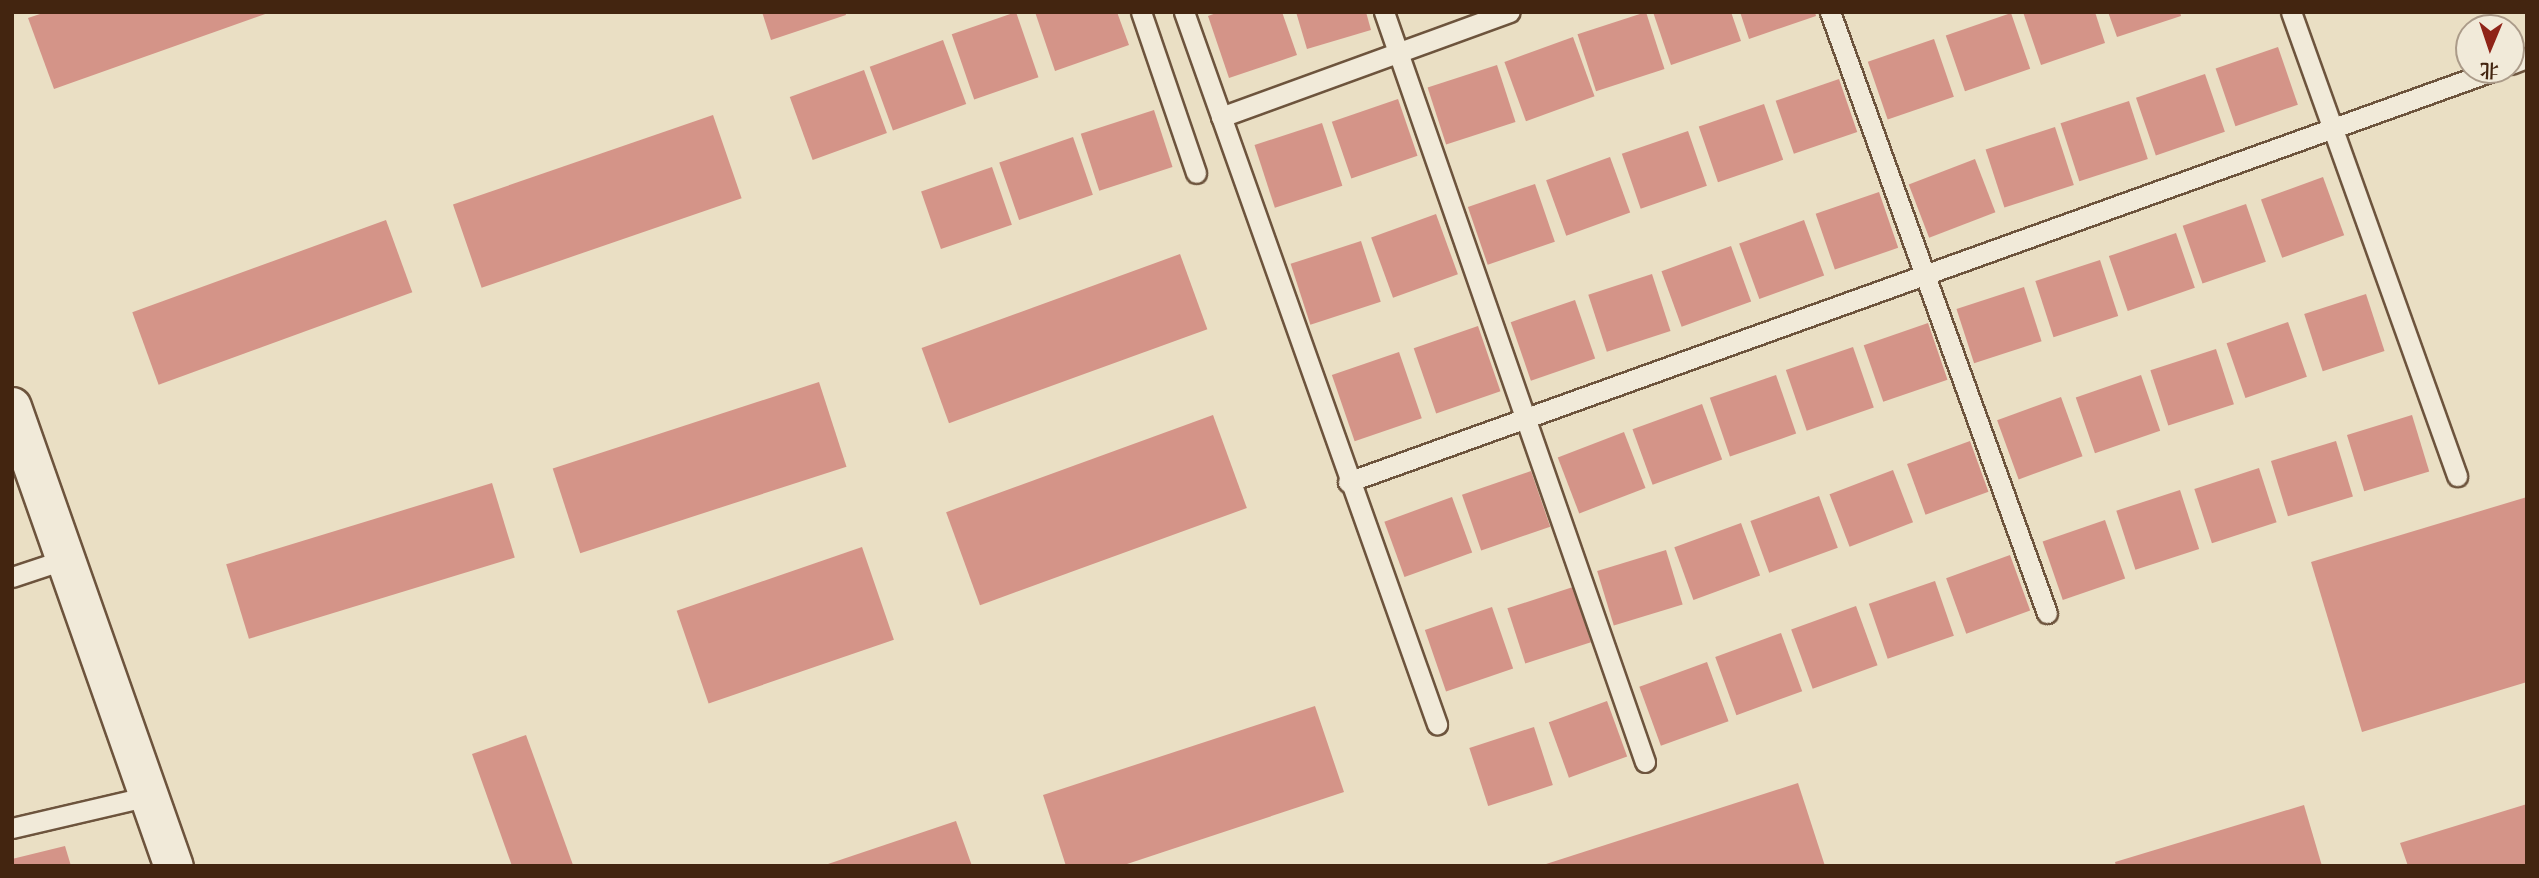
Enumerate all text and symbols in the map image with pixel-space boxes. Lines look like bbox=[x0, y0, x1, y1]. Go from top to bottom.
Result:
north arrow bbox=[2455, 14, 2525, 84]
text: 北 bbox=[2479, 55, 2499, 82]

